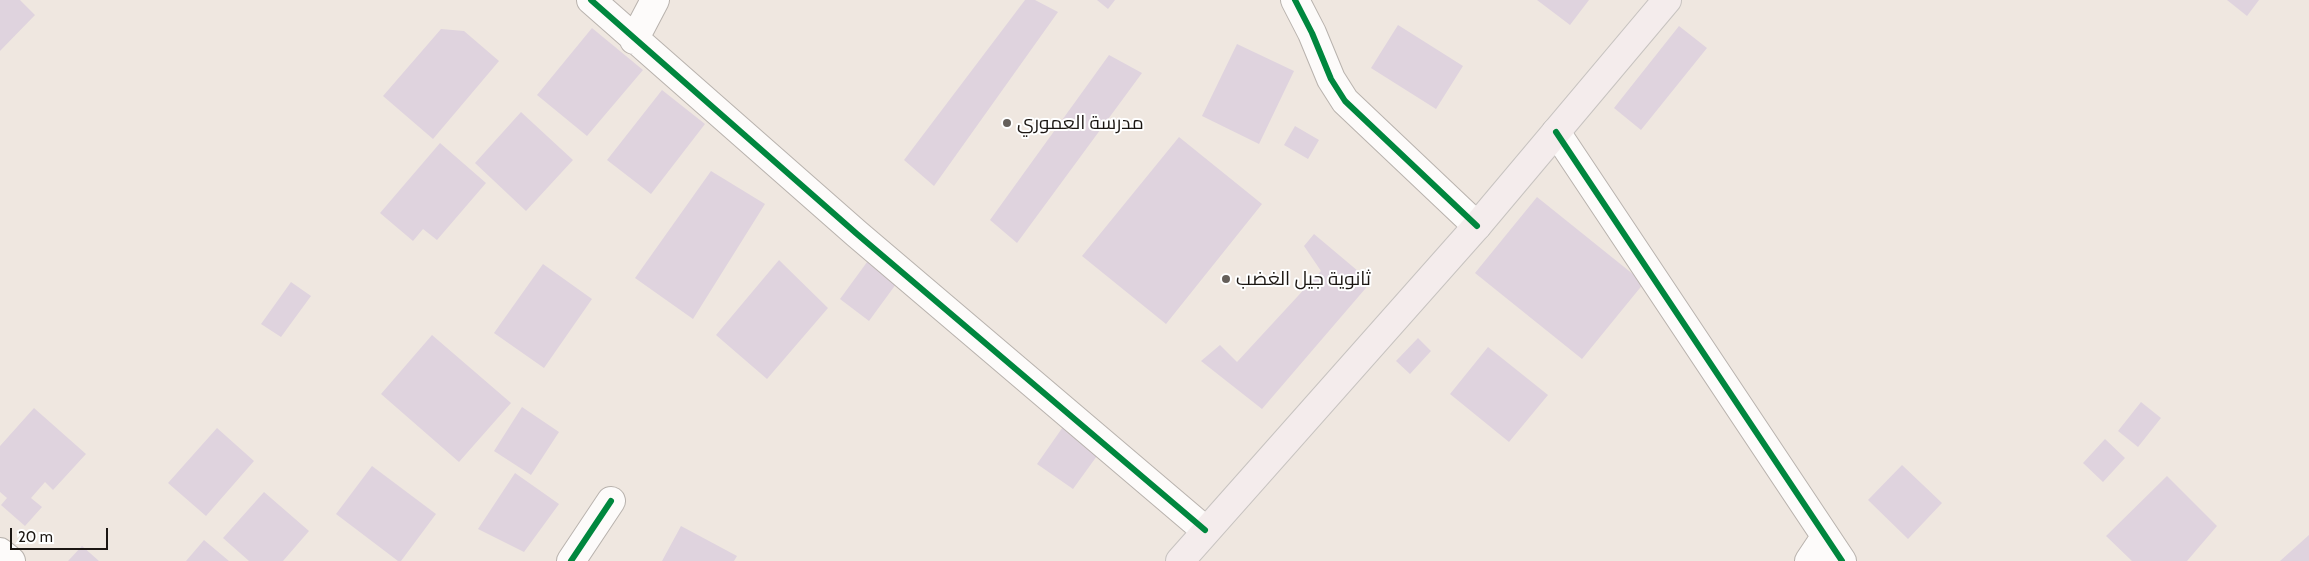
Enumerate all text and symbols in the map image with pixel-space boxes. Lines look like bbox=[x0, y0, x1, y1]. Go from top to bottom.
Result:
place label: مدرسة العموري bbox=[1017, 112, 1144, 134]
marker: مدرسة العموري bbox=[1001, 117, 1013, 129]
place label: ثانوية جيل الغضب bbox=[1236, 268, 1371, 290]
marker: ثانوية جيل الغضب bbox=[1220, 273, 1232, 285]
scale bar bbox=[12, 518, 110, 550]
text: 20 m bbox=[18, 528, 53, 546]

